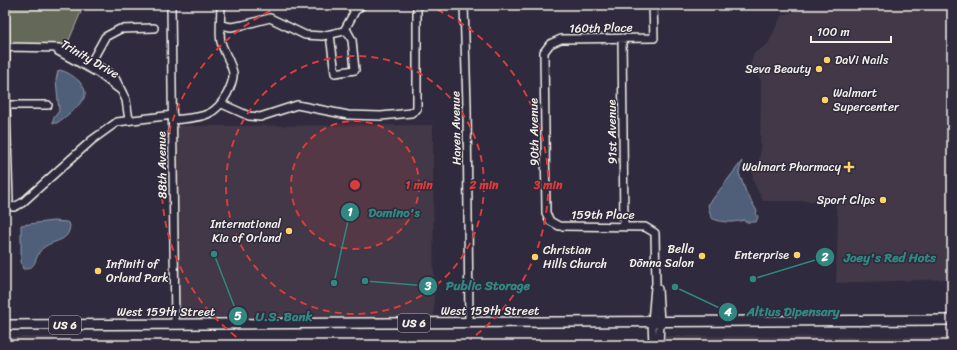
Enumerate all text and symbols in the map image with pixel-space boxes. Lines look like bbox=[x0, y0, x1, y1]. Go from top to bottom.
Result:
street label: 160th Place bbox=[569, 16, 633, 40]
scale bar bbox=[811, 18, 891, 44]
text: 100 m bbox=[817, 21, 850, 43]
street label: Trinity Drive bbox=[56, 33, 124, 85]
place label: DaVi Nails bbox=[835, 49, 889, 71]
marker: DaVi Nails bbox=[822, 55, 832, 65]
place label: Seva Beauty bbox=[745, 58, 812, 80]
marker: Seva Beauty bbox=[814, 64, 824, 74]
place label: Walmart Supercenter bbox=[833, 82, 900, 118]
street label: Haven Avenue bbox=[444, 91, 468, 165]
marker: Walmart Supercenter bbox=[820, 95, 830, 105]
street label: 90th Avenue bbox=[522, 98, 546, 166]
street label: 91st Avenue bbox=[600, 99, 624, 165]
street label: 88th Avenue bbox=[150, 131, 174, 199]
place label: Walmart Pharmacy bbox=[742, 156, 842, 178]
marker: Walmart Pharmacy bbox=[844, 162, 854, 172]
text: 1 min bbox=[405, 174, 433, 196]
text: 2 min bbox=[468, 174, 499, 196]
text: 3 min bbox=[533, 174, 563, 196]
centre of rings bbox=[348, 178, 362, 192]
place label: Sport Clips bbox=[817, 189, 875, 211]
marker: Sport Clips bbox=[878, 195, 888, 205]
callout: Domino's bbox=[340, 200, 428, 225]
text: 1 bbox=[347, 201, 353, 223]
text: Domino's bbox=[368, 201, 420, 224]
street label: 159th Place bbox=[571, 204, 635, 226]
place label: International Kia of Orland bbox=[209, 213, 282, 249]
marker: International Kia of Orland bbox=[284, 226, 294, 236]
place label: Bella Dōnna Salon bbox=[629, 238, 695, 274]
place label: Christian Hills Church bbox=[543, 239, 607, 275]
place label: Enterprise bbox=[734, 244, 789, 266]
callout: Joey's Red Hots bbox=[815, 245, 944, 270]
text: 2 bbox=[821, 246, 829, 268]
text: Joey's Red Hots bbox=[843, 246, 937, 269]
marker: Enterprise bbox=[792, 250, 802, 260]
marker: Bella Dōnna Salon bbox=[697, 251, 707, 261]
marker: Christian Hills Church bbox=[530, 252, 540, 262]
place label: Infiniti of Orland Park bbox=[105, 253, 169, 289]
marker: Infiniti of Orland Park bbox=[93, 266, 103, 276]
callout: Public Storage bbox=[418, 273, 538, 298]
text: Public Storage bbox=[446, 274, 531, 297]
text: 3 bbox=[424, 275, 432, 297]
callout: Altius Dipensary bbox=[718, 299, 847, 324]
street label: West 159th Street bbox=[441, 300, 539, 322]
text: Altius Dipensary bbox=[745, 300, 841, 323]
street label: West 159th Street bbox=[117, 301, 215, 323]
text: 4 bbox=[723, 301, 732, 323]
callout: U.S. Bank bbox=[228, 303, 320, 328]
text: 5 bbox=[234, 305, 242, 327]
text: U.S. Bank bbox=[256, 305, 313, 328]
road number: US 6 bbox=[398, 314, 430, 332]
road number: US 6 bbox=[49, 316, 81, 334]

